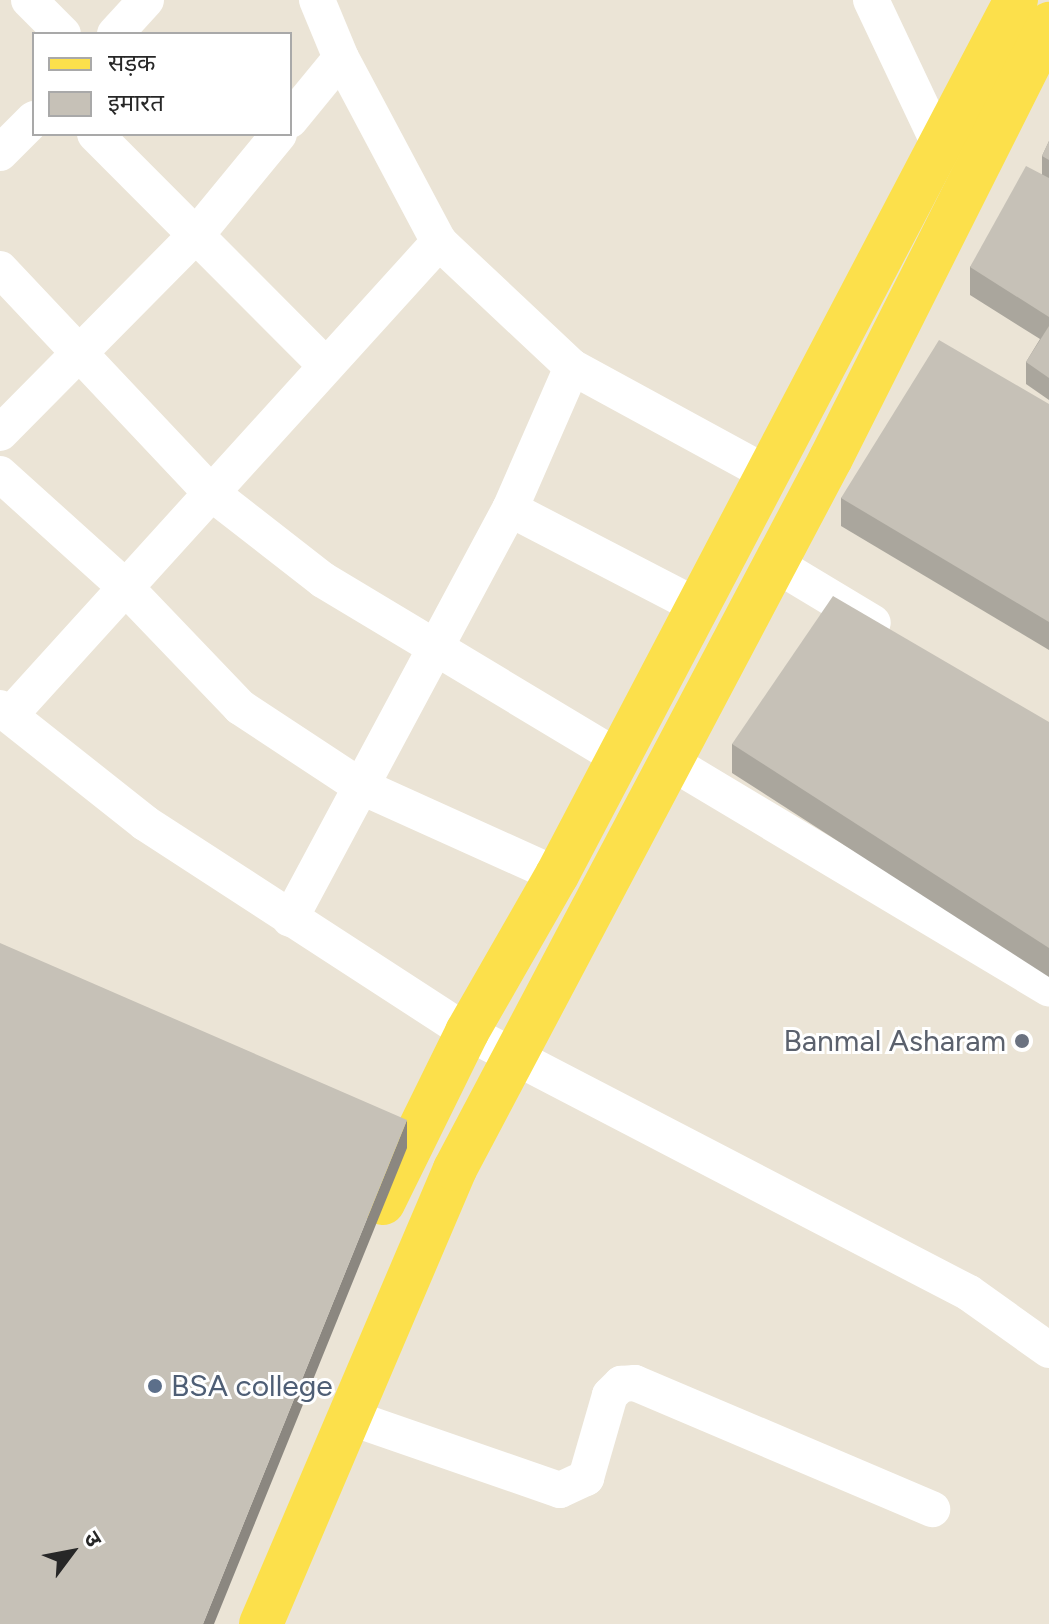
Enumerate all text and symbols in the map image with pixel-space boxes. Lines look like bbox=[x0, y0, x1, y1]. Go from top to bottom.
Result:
legend bbox=[32, 32, 292, 136]
text: सड़क bbox=[108, 48, 156, 77]
text: इमारत bbox=[108, 88, 164, 117]
place label: Banmal Asharam bbox=[783, 1023, 1006, 1059]
marker: Banmal Asharam bbox=[1013, 1032, 1031, 1050]
place label: BSA college bbox=[171, 1368, 333, 1404]
marker: BSA college bbox=[146, 1377, 164, 1395]
north arrow bbox=[32, 1512, 112, 1592]
text: उ bbox=[78, 1526, 108, 1552]

